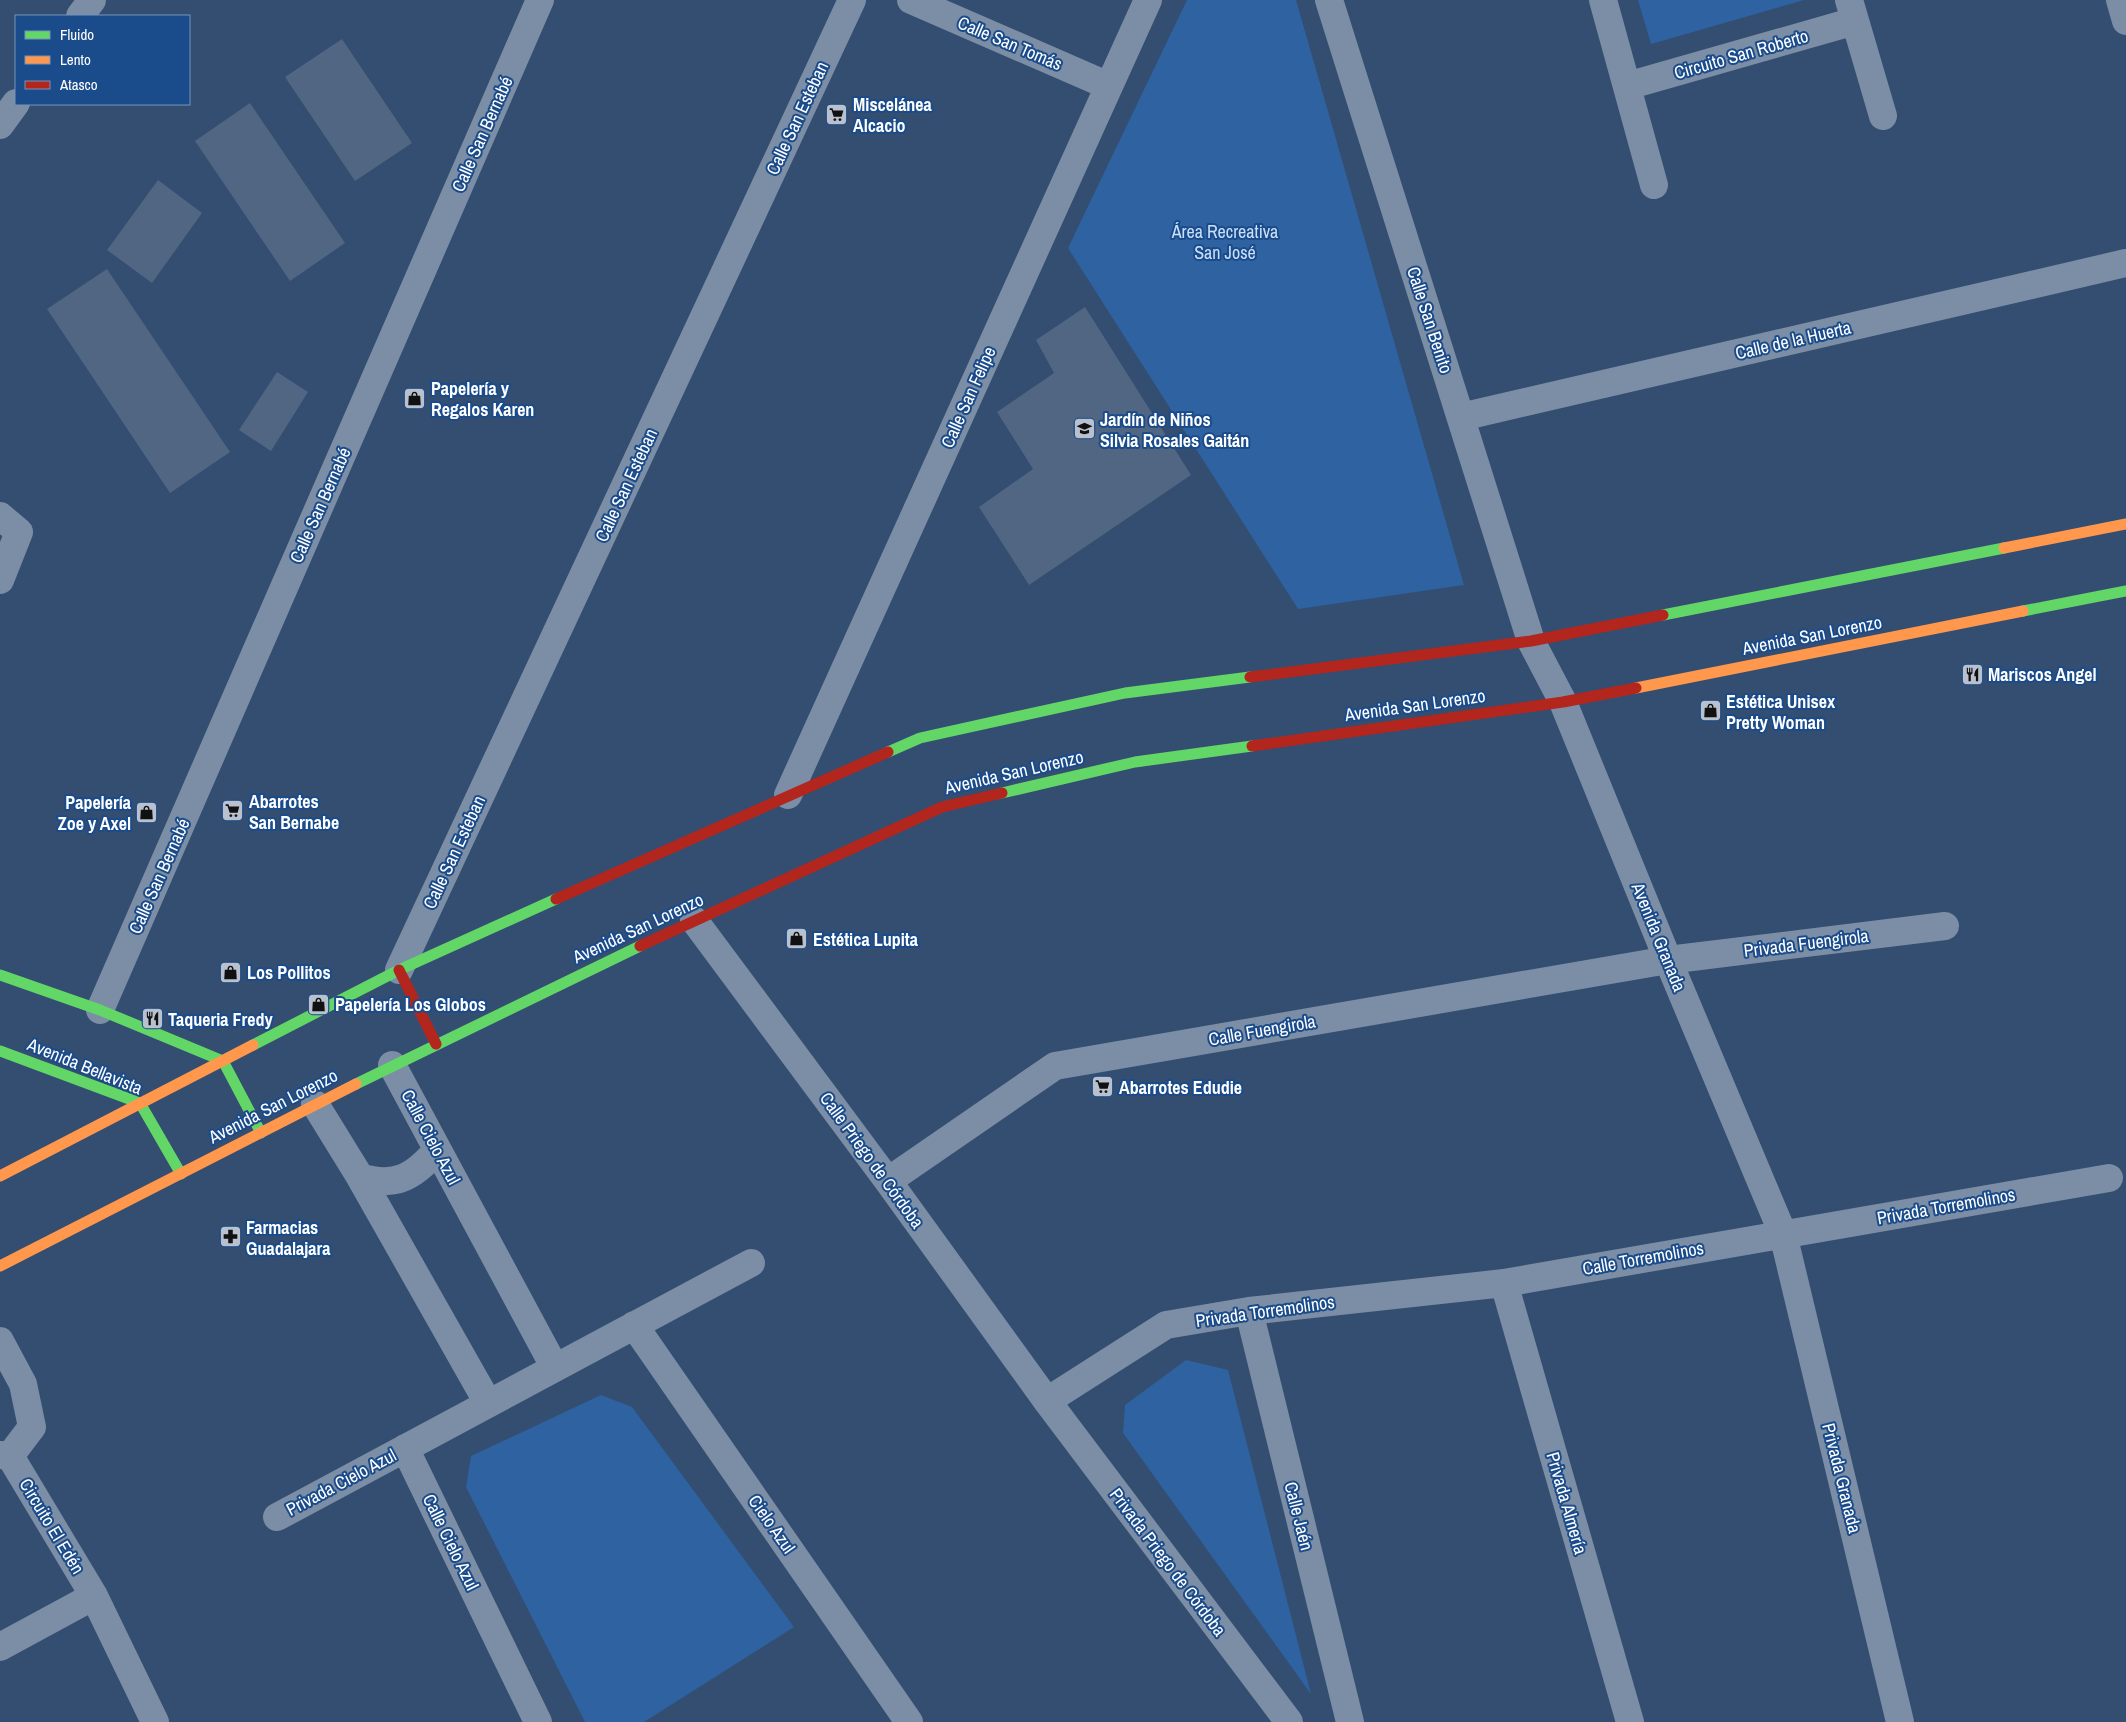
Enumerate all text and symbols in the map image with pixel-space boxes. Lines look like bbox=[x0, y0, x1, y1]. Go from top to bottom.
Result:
street label: Calle San Tomás bbox=[954, 10, 1066, 76]
legend bbox=[15, 15, 190, 105]
street label: Circuito San Roberto bbox=[1671, 23, 1811, 85]
text: Fluido bbox=[60, 24, 94, 45]
text: Lento bbox=[60, 49, 91, 70]
street label: Calle San Esteban bbox=[760, 57, 834, 179]
street label: Calle San Bernabé bbox=[445, 72, 519, 196]
text: Atasco bbox=[59, 74, 98, 95]
place label: Miscelánea Alcacio bbox=[853, 92, 933, 138]
supermarket icon: Miscelánea Alcacio bbox=[825, 102, 849, 126]
park label: Área Recreativa San José bbox=[1171, 219, 1278, 265]
street label: Calle San Benito bbox=[1401, 263, 1459, 377]
street label: Calle de la Huerta bbox=[1733, 315, 1853, 365]
street label: Calle San Felipe bbox=[935, 342, 1001, 452]
place label: Papelería y Regalos Karen bbox=[431, 376, 534, 422]
shop icon: Papelería y Regalos Karen bbox=[403, 386, 427, 410]
place label: Jardín de Niños Silvia Rosales Gaitán bbox=[1100, 407, 1249, 453]
school or university icon: Jardín de Niños Silvia Rosales Gaitán bbox=[1072, 417, 1096, 441]
street label: Calle San Esteban bbox=[589, 424, 663, 546]
street label: Calle San Bernabé bbox=[283, 443, 357, 567]
street label: Avenida San Lorenzo bbox=[1739, 609, 1884, 661]
restaurant icon: Mariscos Angel bbox=[1960, 662, 1984, 686]
place label: Mariscos Angel bbox=[1988, 662, 2097, 687]
street label: Avenida San Lorenzo bbox=[1342, 683, 1487, 727]
place label: Estética Unisex Pretty Woman bbox=[1726, 689, 1836, 735]
shop icon: Estética Unisex Pretty Woman bbox=[1698, 699, 1722, 723]
street label: Avenida San Lorenzo bbox=[941, 744, 1086, 800]
place label: Abarrotes San Bernabe bbox=[249, 789, 339, 835]
place label: Papelería Zoe y Axel bbox=[58, 790, 132, 836]
street label: Calle San Esteban bbox=[417, 791, 491, 913]
supermarket icon: Abarrotes San Bernabe bbox=[221, 799, 245, 823]
shop icon: Papelería Zoe y Axel bbox=[135, 800, 159, 824]
street label: Calle San Bernabé bbox=[122, 814, 196, 938]
street label: Avenida Granada bbox=[1625, 878, 1692, 995]
street label: Avenida San Lorenzo bbox=[568, 887, 708, 970]
street label: Privada Fuengirola bbox=[1742, 923, 1870, 963]
shop icon: Estética Lupita bbox=[785, 927, 809, 951]
place label: Estética Lupita bbox=[813, 927, 919, 952]
shop icon: Los Pollitos bbox=[219, 960, 243, 984]
place label: Los Pollitos bbox=[247, 960, 331, 985]
shop icon: Papelería Los Globos bbox=[307, 992, 331, 1016]
place label: Papelería Los Globos bbox=[335, 992, 486, 1017]
restaurant icon: Taqueria Fredy bbox=[140, 1007, 164, 1031]
place label: Taqueria Fredy bbox=[168, 1007, 274, 1032]
street label: Calle Fuengirola bbox=[1207, 1008, 1317, 1052]
street label: Avenida Bellavista bbox=[23, 1031, 146, 1100]
street label: Avenida San Lorenzo bbox=[203, 1063, 342, 1150]
supermarket icon: Abarrotes Edudie bbox=[1091, 1075, 1115, 1099]
place label: Abarrotes Edudie bbox=[1119, 1075, 1242, 1100]
street label: Calle Cielo Azul bbox=[396, 1085, 466, 1189]
street label: Calle Priego de Córdoba bbox=[814, 1087, 930, 1233]
street label: Privada Torremolinos bbox=[1875, 1182, 2017, 1230]
place label: Farmacias Guadalajara bbox=[246, 1215, 331, 1261]
pharmacy icon: Farmacias Guadalajara bbox=[218, 1225, 242, 1249]
street label: Calle Torremolinos bbox=[1580, 1235, 1706, 1281]
street label: Privada Torremolinos bbox=[1194, 1289, 1336, 1333]
street label: Privada Granada bbox=[1816, 1420, 1868, 1536]
street label: Privada Cielo Azul bbox=[282, 1442, 400, 1522]
street label: Privada Almería bbox=[1541, 1449, 1593, 1557]
street label: Circuito El Edén bbox=[14, 1473, 90, 1579]
street label: Calle Jaén bbox=[1278, 1479, 1320, 1553]
street label: Privada Priego de Córdoba bbox=[1104, 1483, 1232, 1641]
street label: Calle Cielo Azul bbox=[417, 1490, 485, 1594]
street label: Cielo Azul bbox=[743, 1490, 801, 1558]

